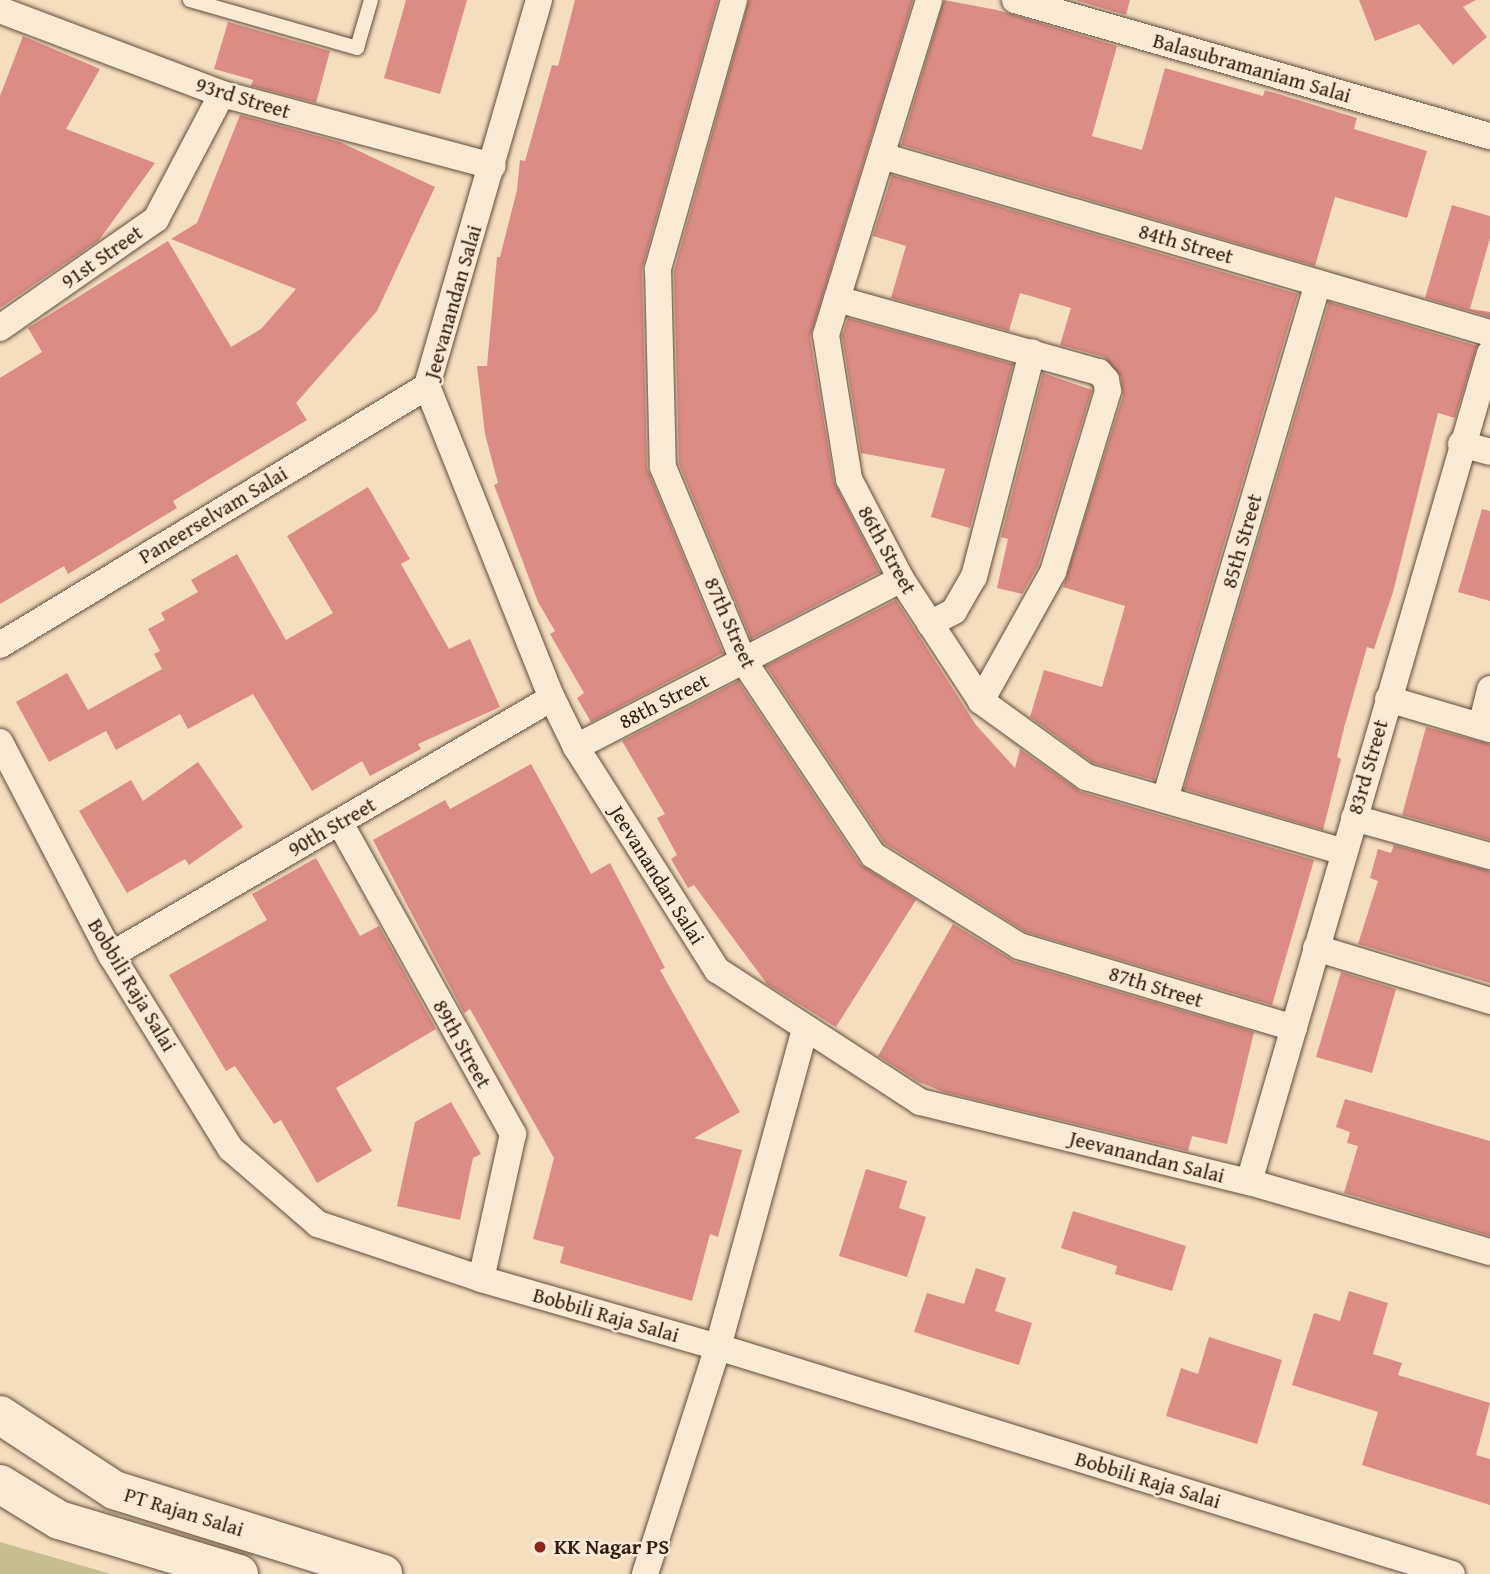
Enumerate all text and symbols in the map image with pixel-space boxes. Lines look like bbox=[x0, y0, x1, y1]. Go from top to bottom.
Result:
street label: Balasubramaniam Salai bbox=[1150, 28, 1354, 108]
street label: 93rd Street bbox=[193, 72, 293, 124]
street label: 84th Street bbox=[1136, 218, 1236, 270]
street label: 91st Street bbox=[56, 220, 148, 294]
street label: Jeevanandan Salai bbox=[419, 222, 487, 382]
street label: Paneerselvam Salai bbox=[134, 461, 292, 569]
street label: 85th Street bbox=[1216, 491, 1268, 591]
street label: 86th Street bbox=[852, 501, 922, 599]
street label: 87th Street bbox=[699, 573, 761, 673]
street label: 88th Street bbox=[615, 668, 713, 734]
street label: 83rd Street bbox=[1342, 717, 1394, 817]
street label: 90th Street bbox=[284, 792, 380, 862]
street label: Jeevanandan Salai bbox=[604, 801, 710, 949]
street label: Bobbili Raja Salai bbox=[82, 914, 182, 1056]
street label: 87th Street bbox=[1106, 961, 1206, 1013]
street label: 89th Street bbox=[427, 995, 497, 1093]
street label: Jeevanandan Salai bbox=[1067, 1126, 1227, 1188]
street label: Bobbili Raja Salai bbox=[530, 1282, 682, 1348]
street label: Bobbili Raja Salai bbox=[1072, 1446, 1224, 1514]
street label: PT Rajan Salai bbox=[121, 1482, 247, 1542]
place label: KK Nagar PS bbox=[554, 1534, 669, 1560]
marker: KK Nagar PS bbox=[532, 1539, 548, 1555]

